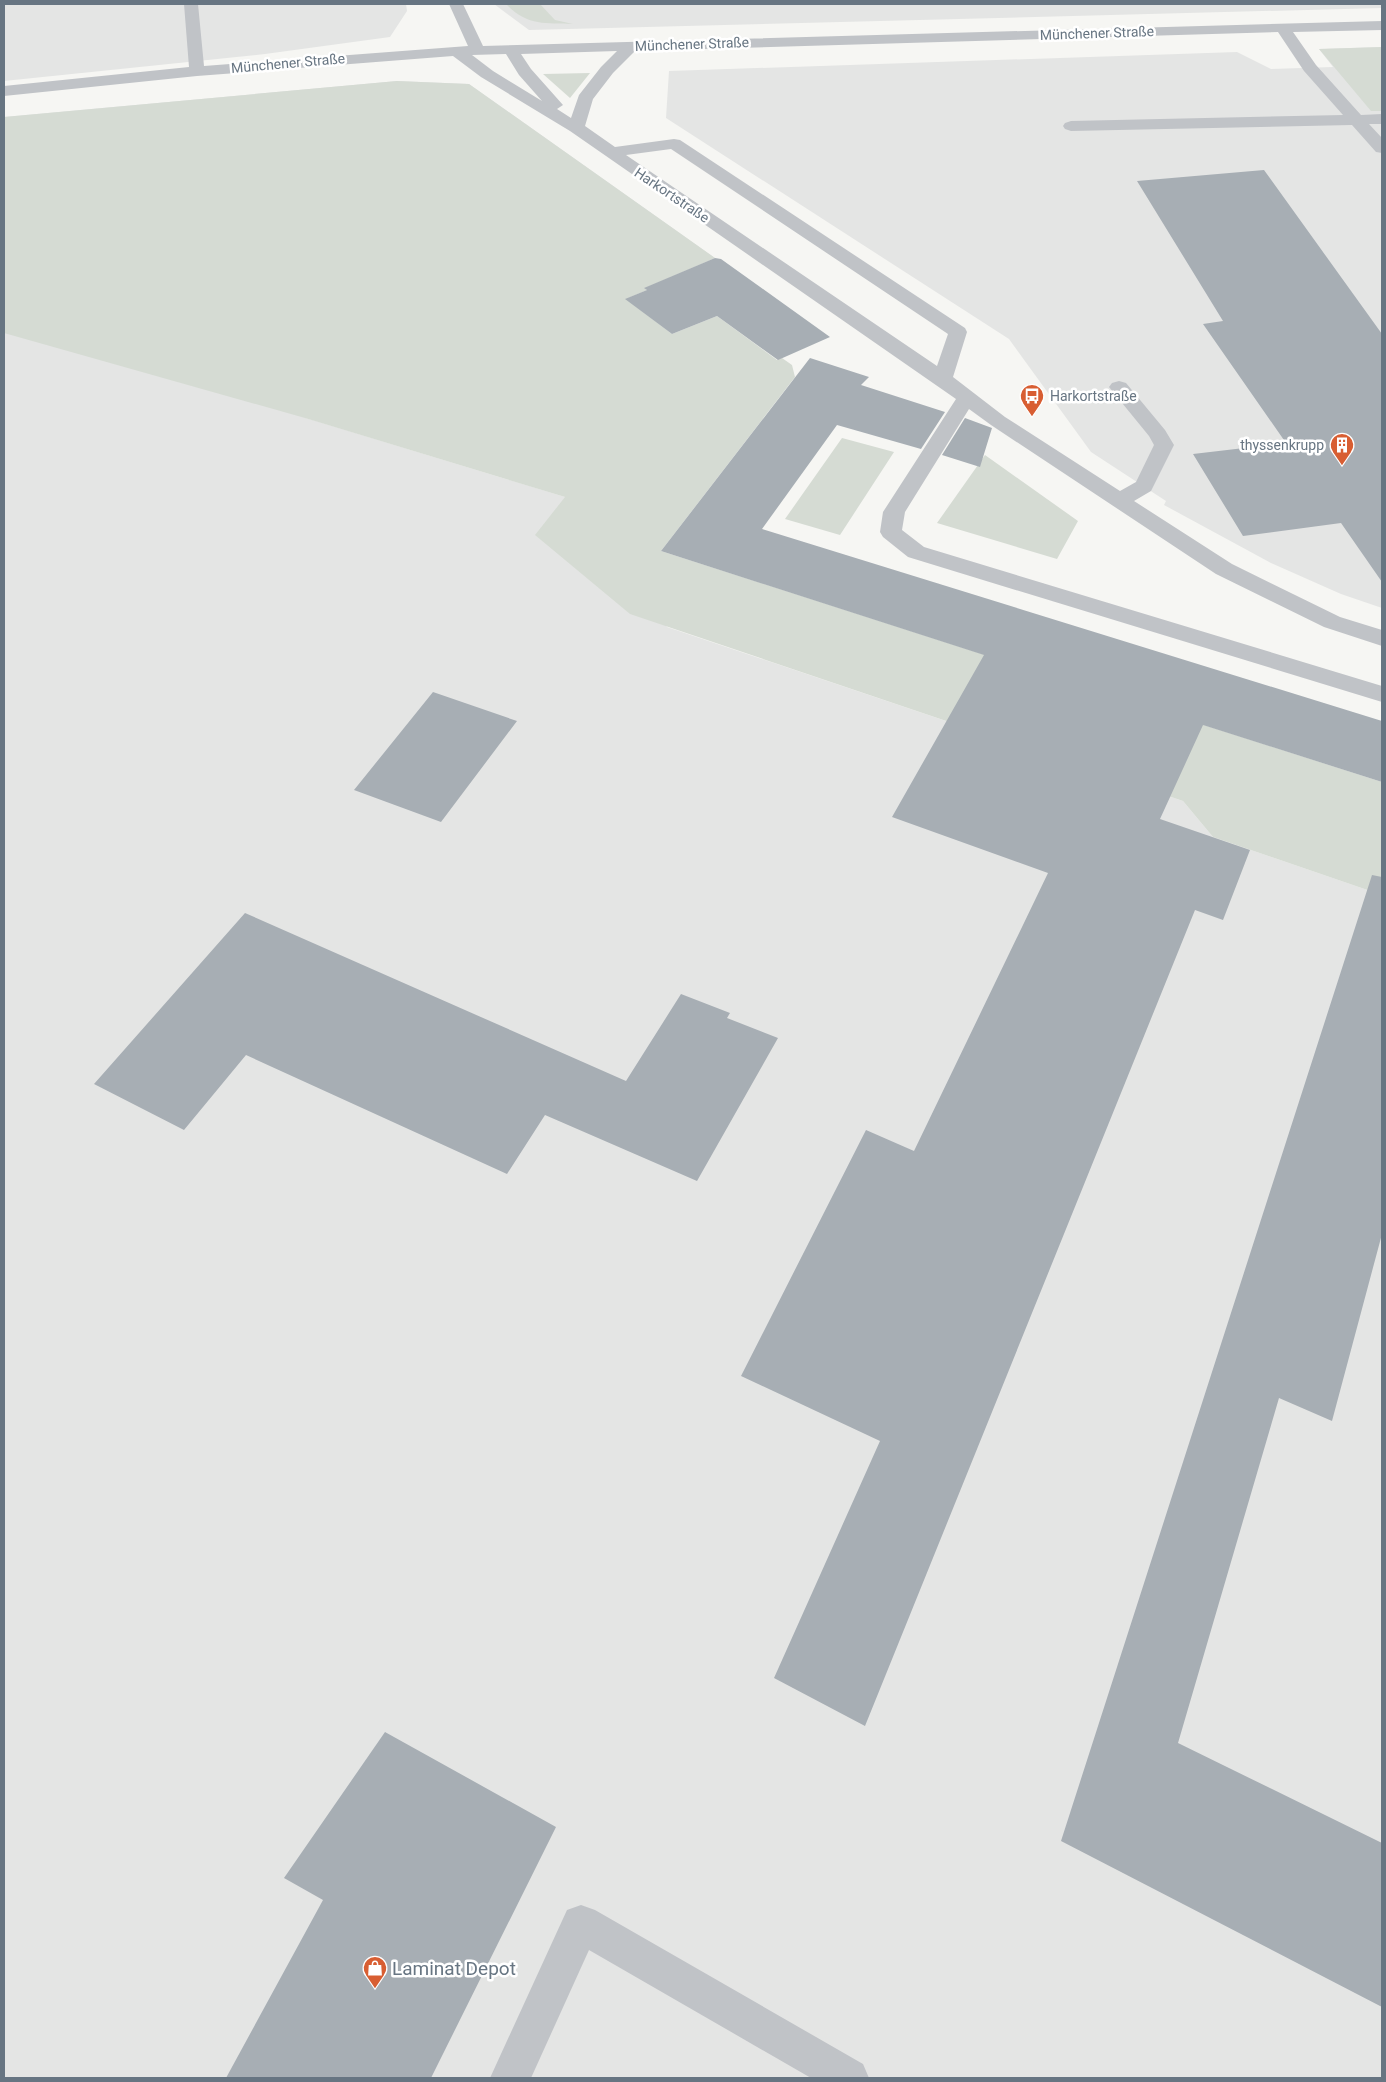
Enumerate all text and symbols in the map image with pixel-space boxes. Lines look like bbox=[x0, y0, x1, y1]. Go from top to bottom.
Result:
street label: Münchener Straße bbox=[1040, 23, 1154, 43]
street label: Münchener Straße bbox=[635, 34, 749, 54]
street label: Münchener Straße bbox=[230, 50, 346, 76]
street label: Harkortstraße bbox=[632, 164, 712, 226]
bus stop icon: Harkortstraße bbox=[1019, 383, 1045, 417]
place label: Harkortstraße bbox=[1050, 388, 1137, 404]
building icon: thyssenkrupp bbox=[1329, 432, 1355, 466]
place label: thyssenkrupp bbox=[1240, 437, 1324, 453]
shop icon: Laminat Depot bbox=[362, 1955, 388, 1989]
place label: Laminat Depot bbox=[392, 1957, 516, 1980]

